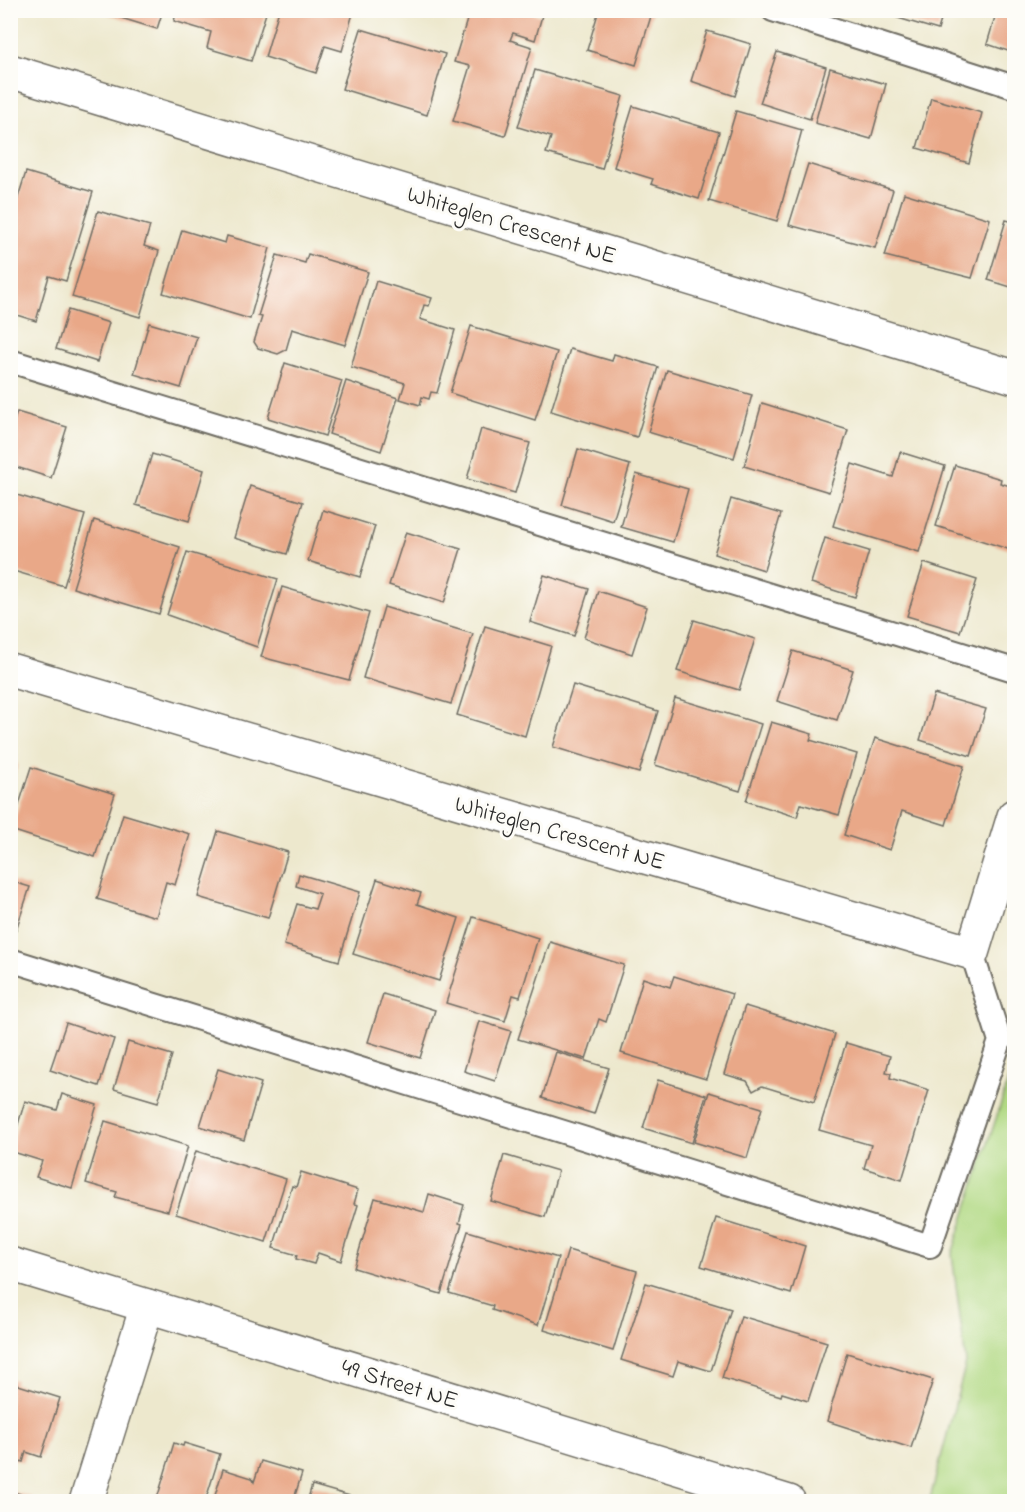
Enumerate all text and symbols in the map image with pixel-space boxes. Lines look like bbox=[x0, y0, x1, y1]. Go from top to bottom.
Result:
street label: Whiteglen Crescent NE bbox=[402, 178, 620, 275]
street label: Whiteglen Crescent NE bbox=[450, 788, 669, 881]
street label: 49 Street NE bbox=[337, 1351, 462, 1420]

